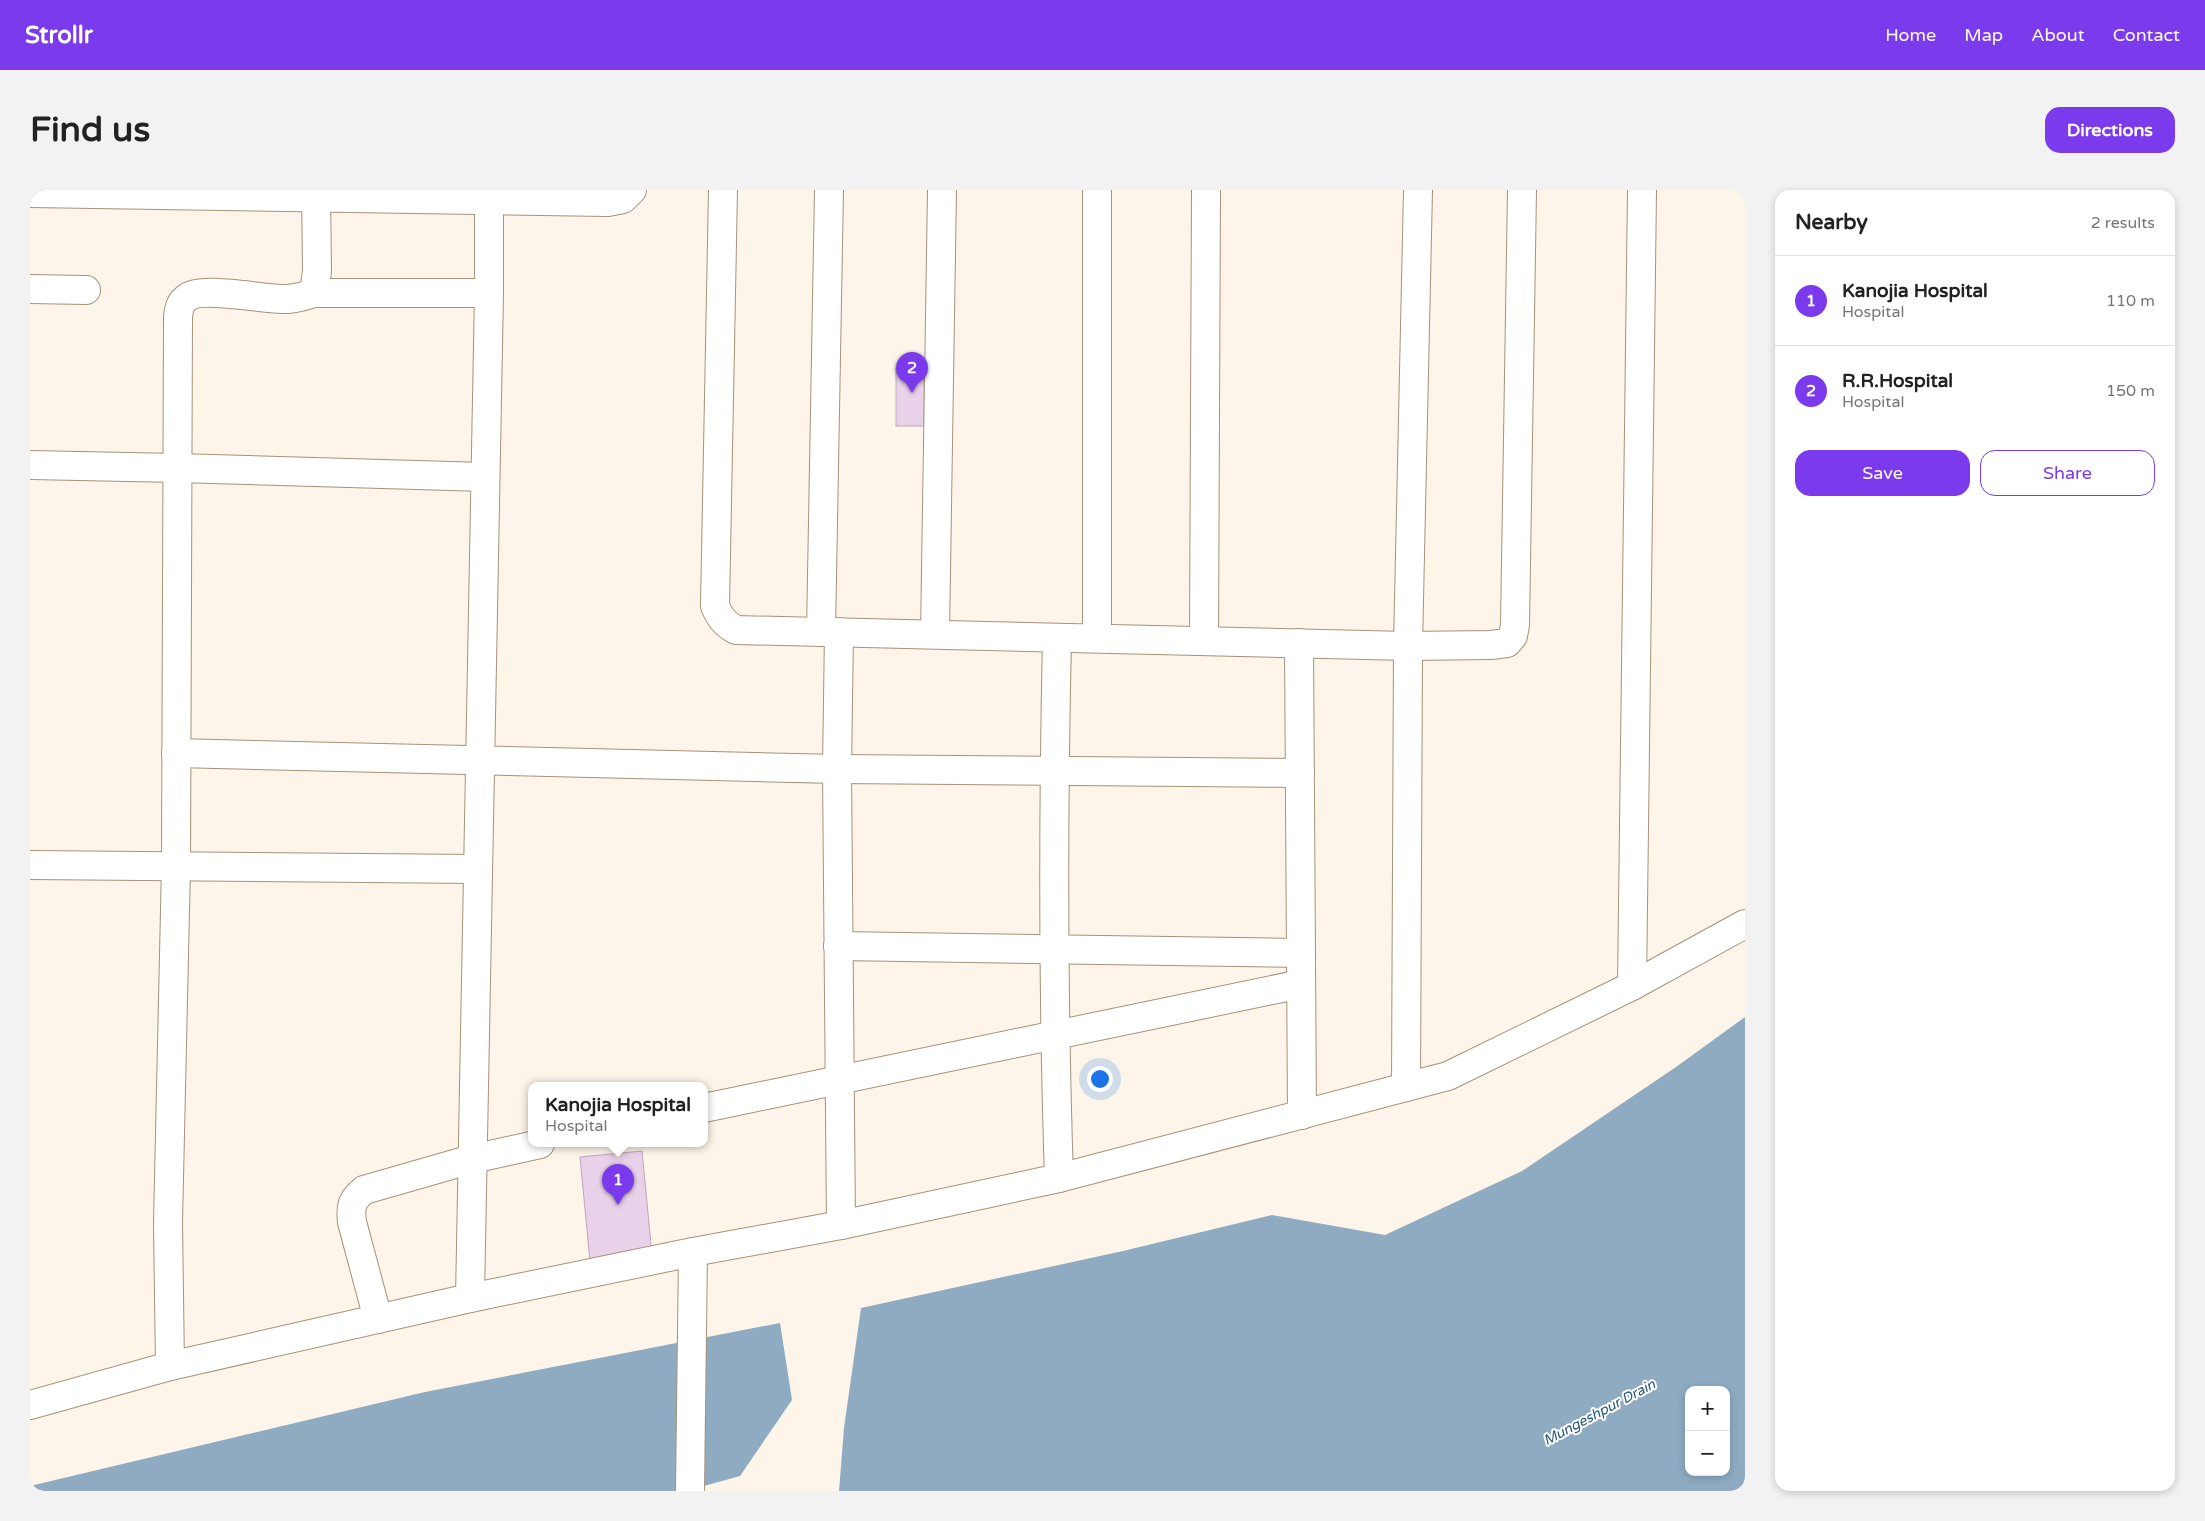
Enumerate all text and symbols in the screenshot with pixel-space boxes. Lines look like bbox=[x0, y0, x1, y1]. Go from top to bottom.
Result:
text: Strollr bbox=[25, 21, 93, 50]
text: Home bbox=[1885, 24, 1936, 46]
text: Map bbox=[1964, 24, 2003, 46]
text: About bbox=[2031, 24, 2085, 46]
text: Contact bbox=[2113, 24, 2180, 46]
button: Directions bbox=[2045, 107, 2175, 153]
text: Find us bbox=[30, 109, 150, 151]
text: Nearby bbox=[1795, 210, 1868, 235]
text: 2 results bbox=[2091, 213, 2155, 233]
text: Kanojia Hospital bbox=[1842, 280, 1988, 302]
text: 1 bbox=[1806, 291, 1816, 311]
text: 110 m bbox=[2106, 291, 2155, 311]
text: Hospital bbox=[1842, 302, 1904, 322]
pin: 2 bbox=[896, 352, 928, 393]
text: R.R.Hospital bbox=[1842, 370, 1953, 392]
text: 2 bbox=[1806, 381, 1816, 401]
text: 150 m bbox=[2106, 381, 2155, 401]
text: Hospital bbox=[1842, 392, 1904, 412]
button: Save bbox=[1795, 450, 1970, 496]
button: Share bbox=[1980, 450, 2155, 496]
your location bbox=[1087, 1066, 1113, 1092]
popup bbox=[528, 1082, 708, 1147]
text: Kanojia Hospital bbox=[545, 1094, 691, 1116]
text: Hospital bbox=[545, 1116, 608, 1136]
pin: 1 bbox=[602, 1164, 634, 1205]
water label: Mungeshpur Drain bbox=[1540, 1376, 1659, 1449]
map controls bbox=[1685, 1386, 1730, 1476]
button: + bbox=[1685, 1386, 1730, 1431]
button: − bbox=[1685, 1431, 1730, 1476]

